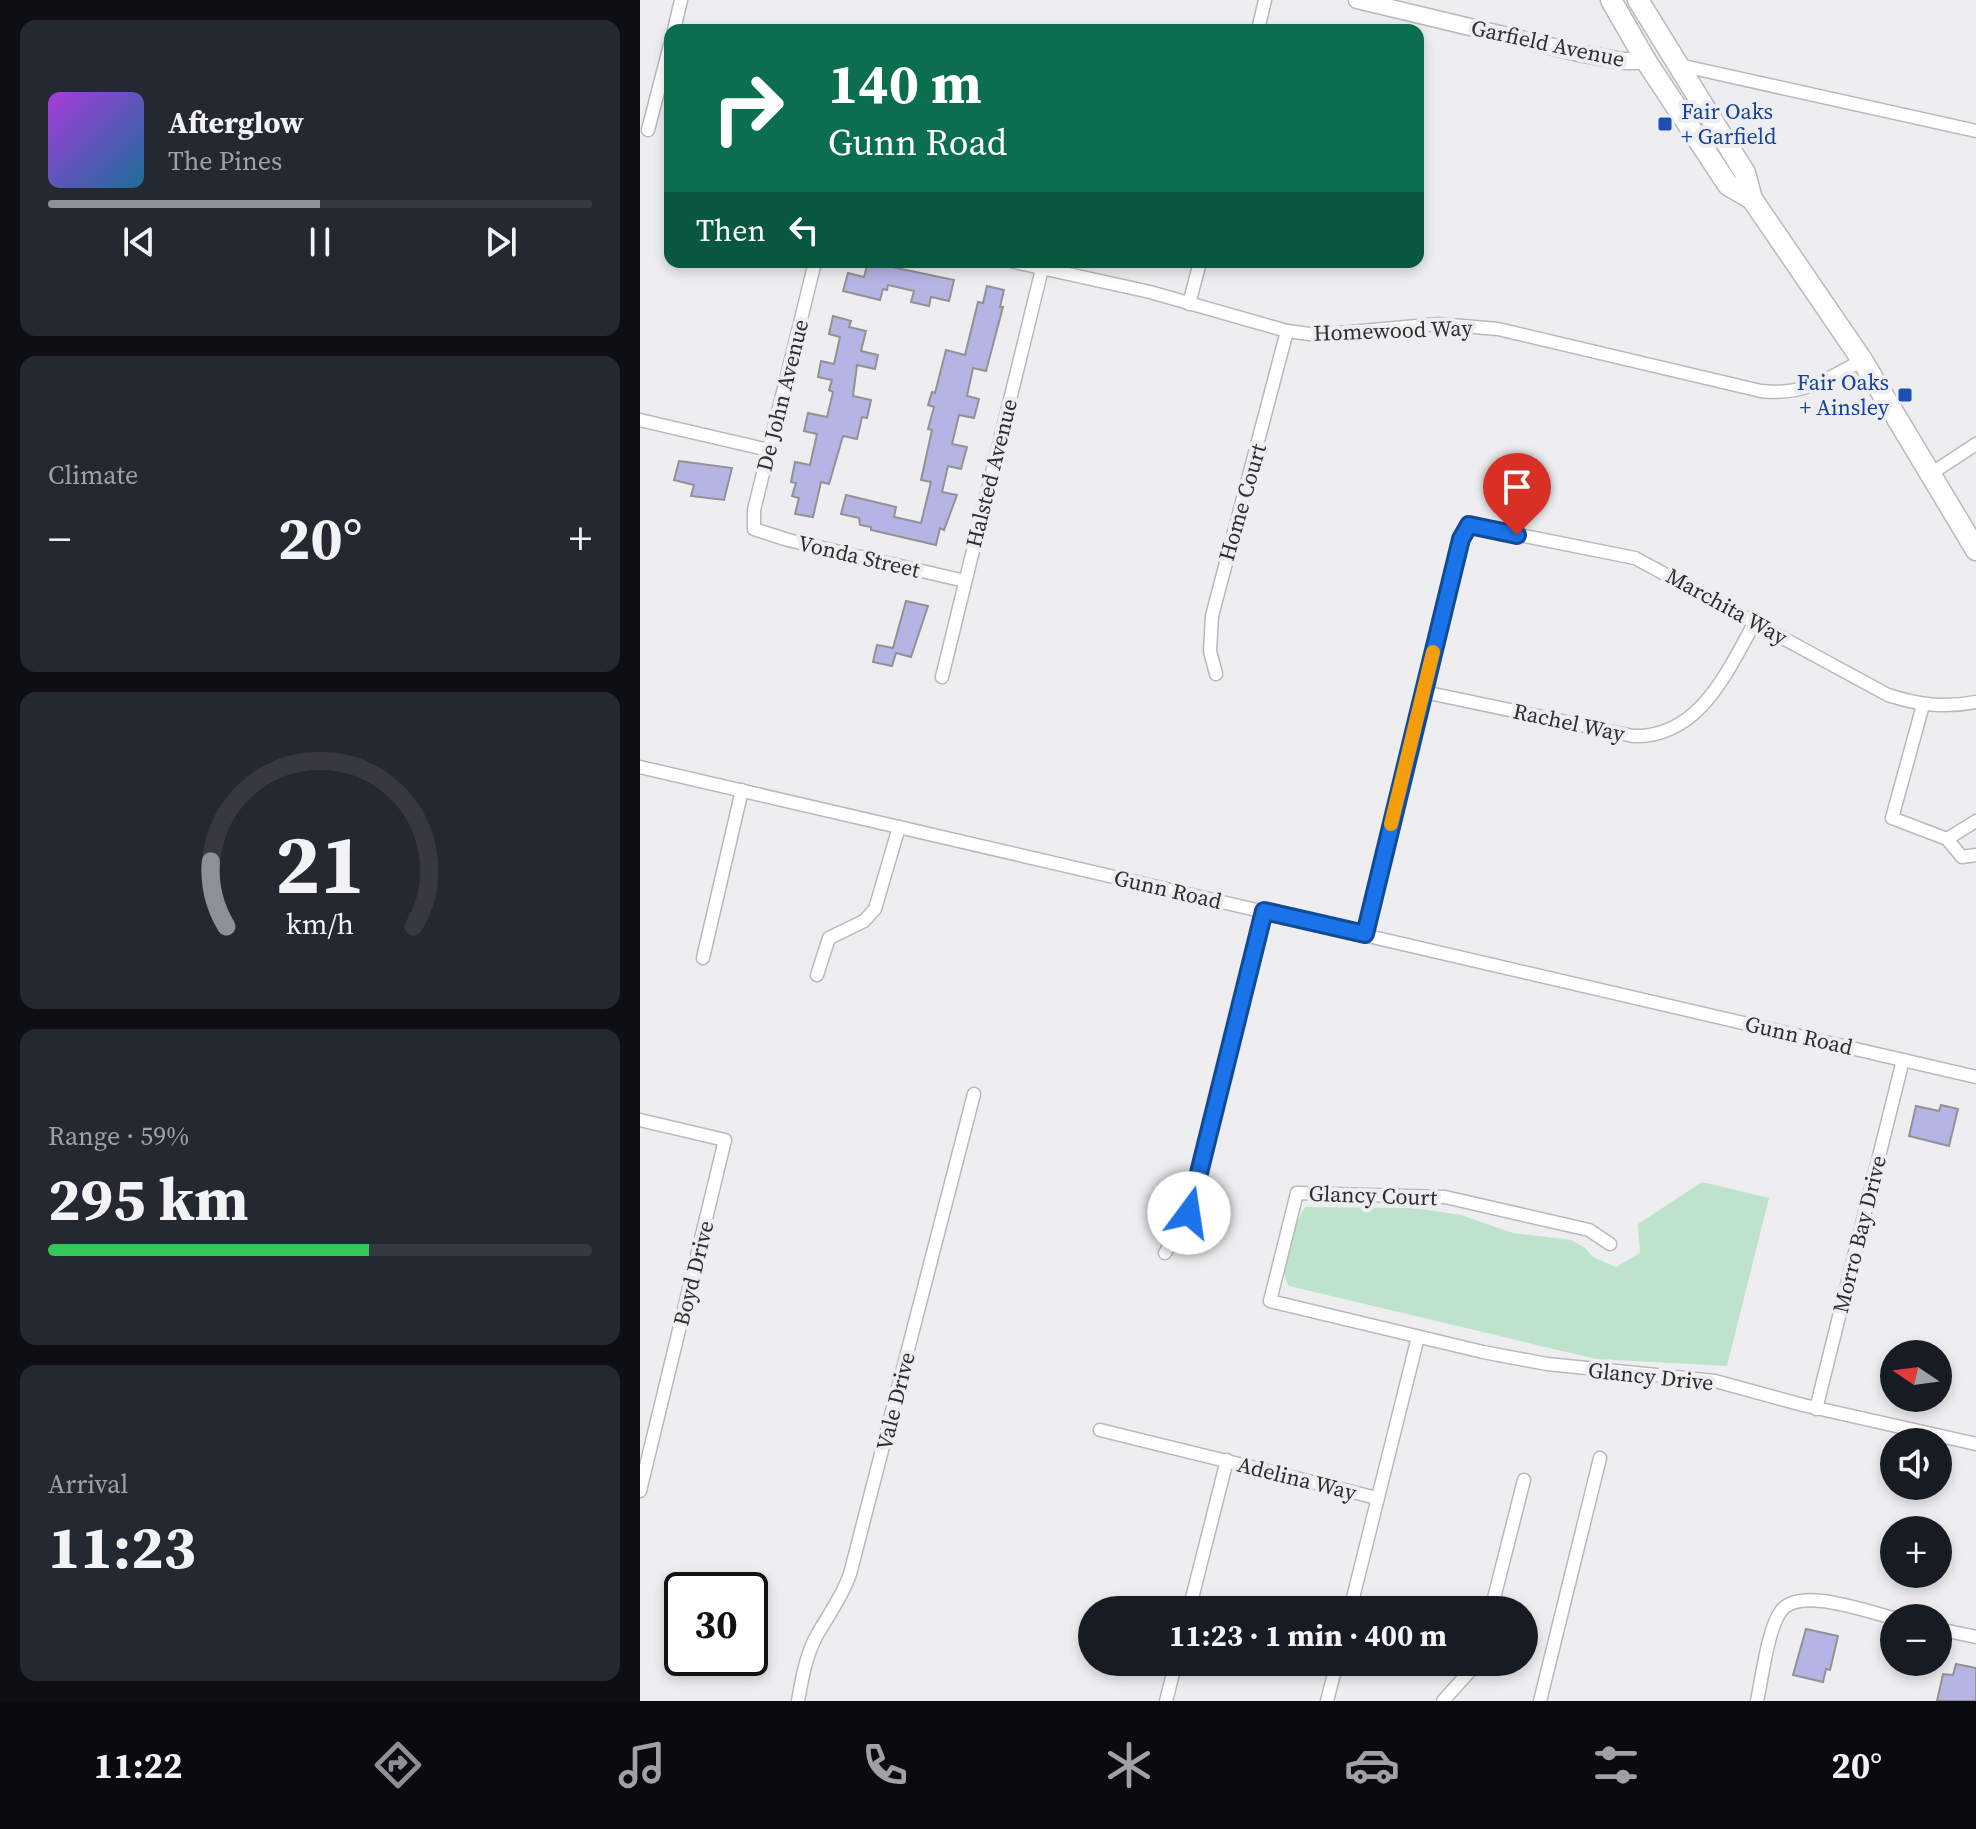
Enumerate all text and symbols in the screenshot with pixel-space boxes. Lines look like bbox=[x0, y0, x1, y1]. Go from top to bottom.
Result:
street label: Garfield Avenue bbox=[1469, 12, 1627, 74]
text: 140 m bbox=[828, 45, 982, 122]
icon: right bbox=[696, 56, 800, 160]
place label: Fair Oaks + Garfield bbox=[1681, 96, 1777, 151]
text: Afterglow bbox=[168, 102, 304, 143]
marker: Fair Oaks + Garfield bbox=[1656, 115, 1674, 133]
text: Gunn Road bbox=[828, 118, 1007, 167]
text: The Pines bbox=[168, 143, 282, 179]
icon: left bbox=[782, 208, 826, 252]
text: Then bbox=[696, 210, 766, 251]
icon: previous bbox=[117, 220, 161, 264]
icon: pause bbox=[298, 220, 342, 264]
icon: next bbox=[479, 220, 523, 264]
street label: Homewood Way bbox=[1313, 312, 1474, 348]
street label: De John Avenue bbox=[749, 316, 815, 474]
place label: Fair Oaks + Ainsley bbox=[1797, 367, 1890, 422]
marker: Fair Oaks + Ainsley bbox=[1896, 386, 1914, 404]
street label: Halsted Avenue bbox=[958, 395, 1024, 551]
street label: Home Court bbox=[1211, 439, 1273, 564]
pin bbox=[1483, 453, 1551, 535]
text: Climate bbox=[48, 457, 138, 493]
icon: arrive bbox=[1495, 465, 1539, 509]
text: 20° bbox=[278, 497, 362, 579]
text: − bbox=[48, 508, 71, 569]
text: + bbox=[569, 508, 592, 569]
street label: Vonda Street bbox=[795, 527, 924, 585]
street label: Marchita Way bbox=[1661, 560, 1794, 652]
street label: Rachel Way bbox=[1511, 696, 1628, 749]
text: 21 bbox=[275, 806, 365, 920]
street label: Gunn Road bbox=[1111, 862, 1225, 916]
text: km/h bbox=[286, 904, 354, 944]
street label: Gunn Road bbox=[1742, 1008, 1856, 1062]
text: Range · 59% bbox=[48, 1118, 189, 1154]
street label: Morro Bay Drive bbox=[1825, 1152, 1893, 1316]
text: 295 km bbox=[48, 1158, 249, 1240]
position arrow bbox=[1147, 1171, 1231, 1255]
street label: Glancy Court bbox=[1308, 1178, 1438, 1212]
street label: Boyd Drive bbox=[665, 1217, 721, 1329]
north arrow bbox=[1880, 1340, 1952, 1412]
map controls bbox=[1880, 1340, 1952, 1676]
street label: Vale Drive bbox=[868, 1349, 922, 1453]
street label: Glancy Drive bbox=[1587, 1355, 1715, 1397]
button: sound bbox=[1880, 1428, 1952, 1500]
street label: Adelina Way bbox=[1234, 1449, 1360, 1507]
text: Arrival bbox=[48, 1466, 128, 1502]
text: 11:23 bbox=[48, 1506, 196, 1588]
button: + bbox=[1880, 1516, 1952, 1588]
speed limit sign: 30 bbox=[664, 1572, 768, 1676]
button: − bbox=[1880, 1604, 1952, 1676]
text: 11:23 · 1 min · 400 m bbox=[1169, 1615, 1447, 1656]
icon: directions bbox=[370, 1737, 426, 1793]
icon: music bbox=[614, 1737, 670, 1793]
icon: phone bbox=[857, 1737, 913, 1793]
icon: climate bbox=[1101, 1737, 1157, 1793]
icon: car bbox=[1344, 1737, 1400, 1793]
icon: filters bbox=[1588, 1737, 1644, 1793]
text: 11:22 bbox=[94, 1741, 183, 1790]
text: 20° bbox=[1831, 1741, 1882, 1790]

